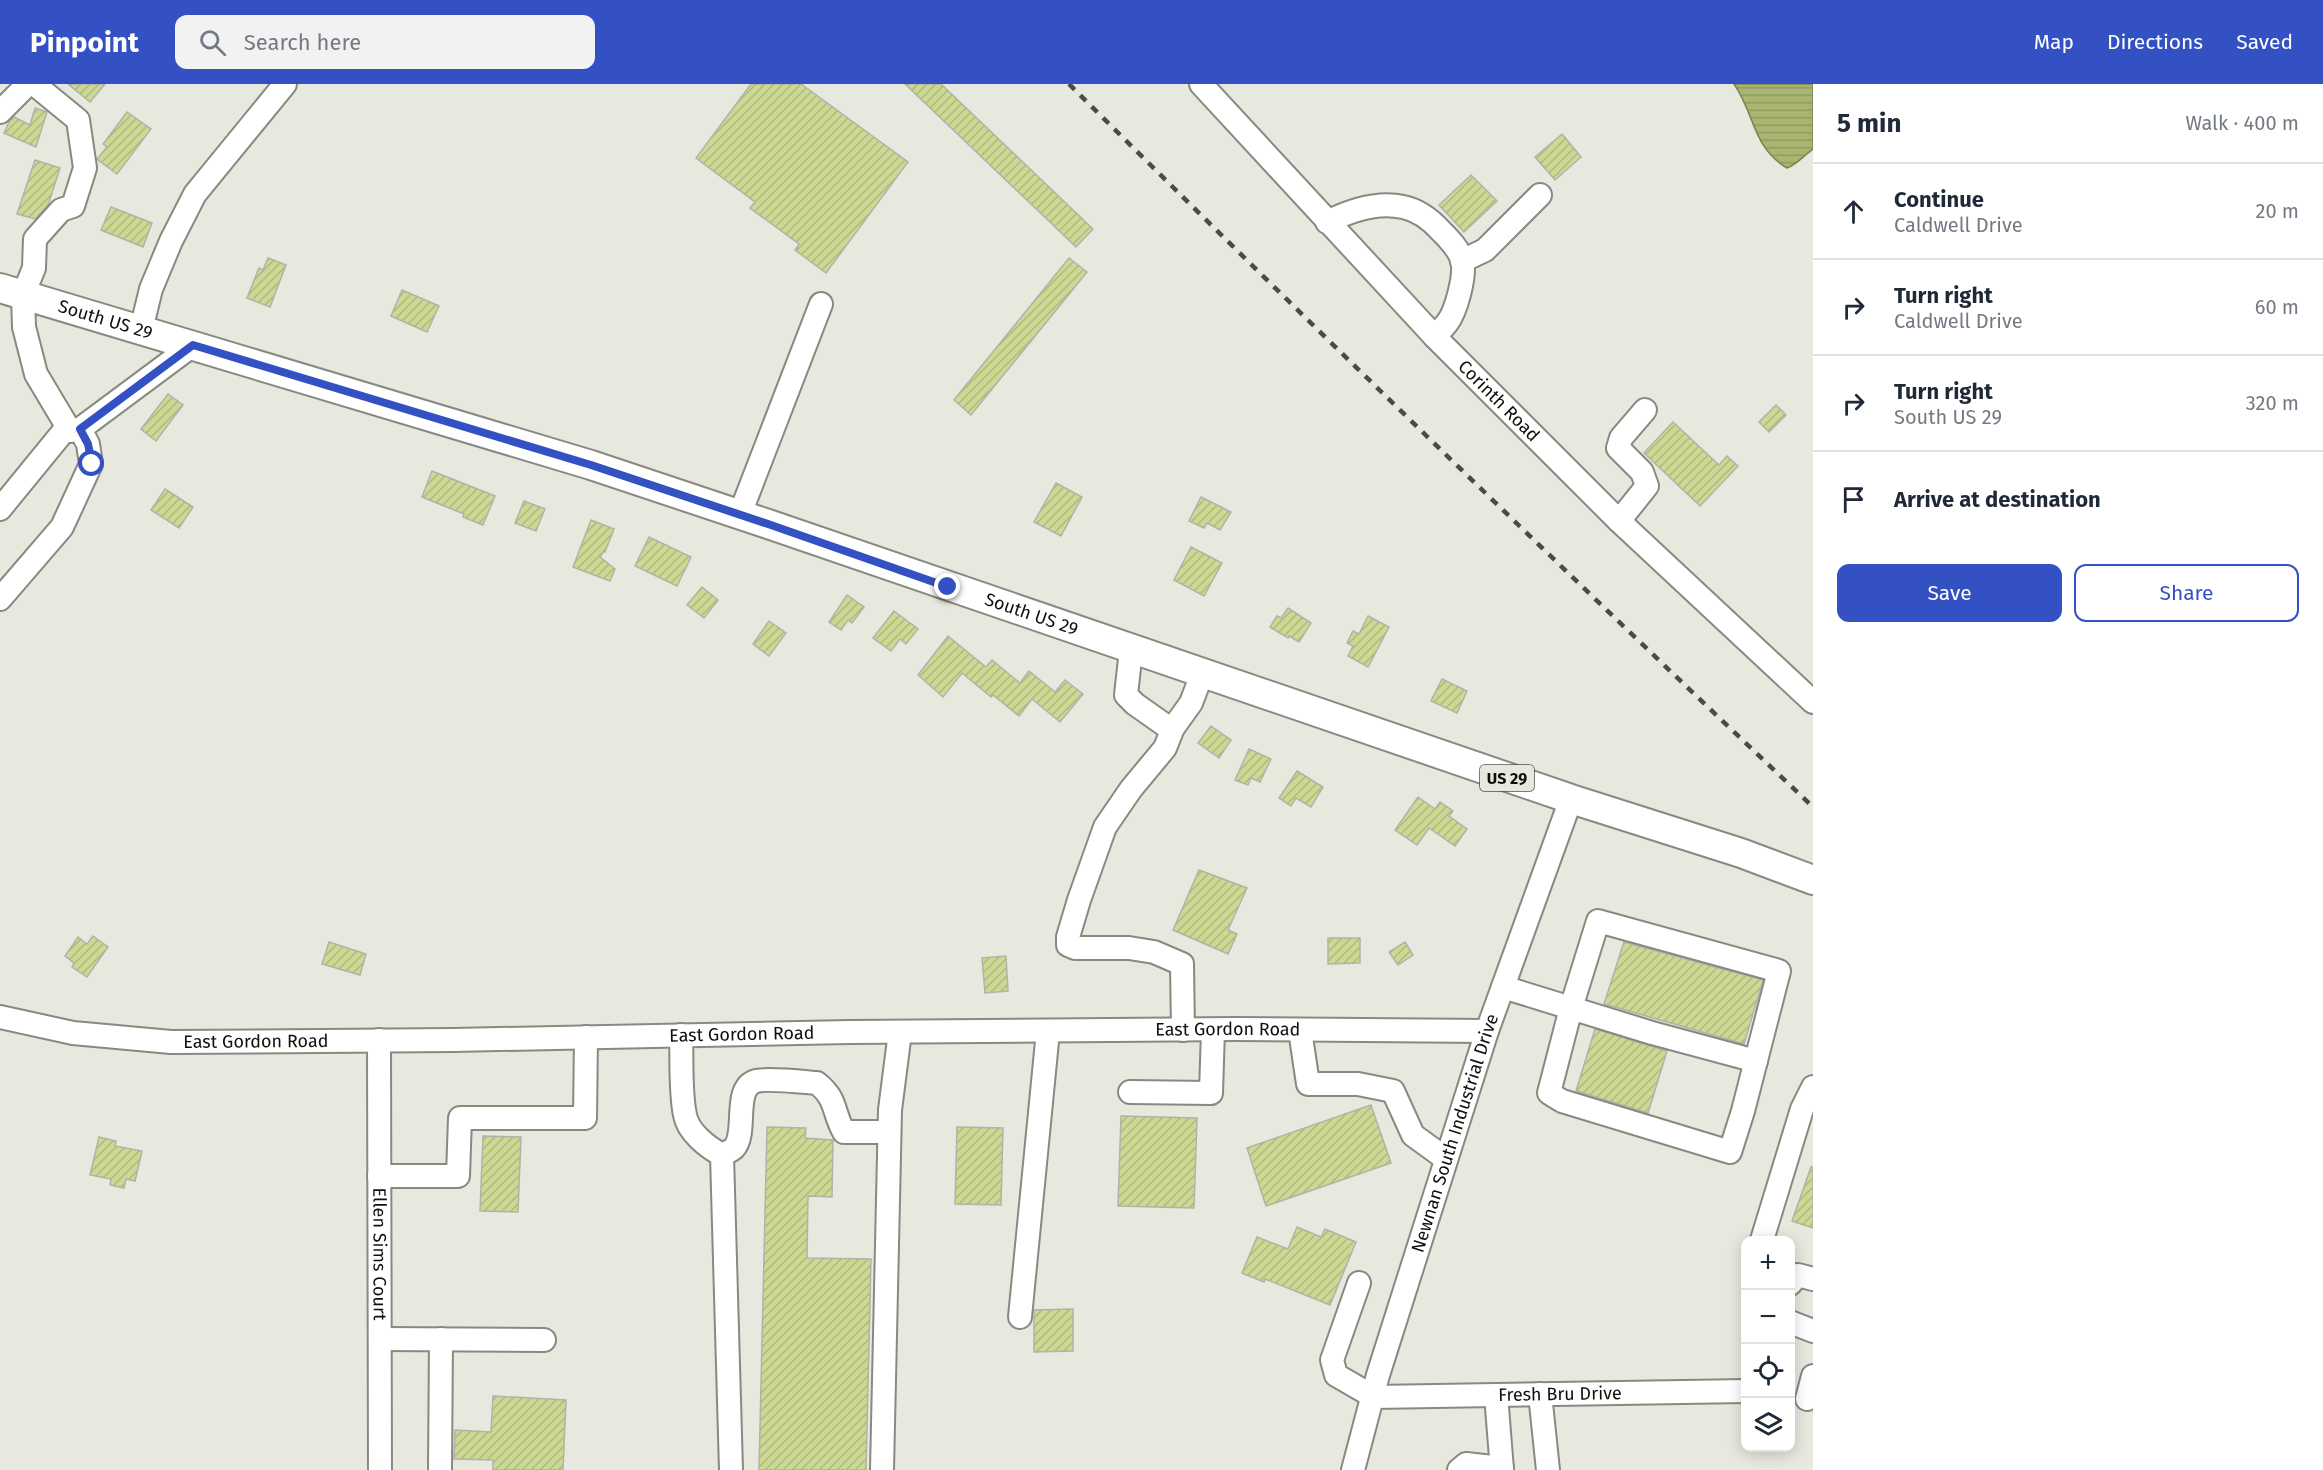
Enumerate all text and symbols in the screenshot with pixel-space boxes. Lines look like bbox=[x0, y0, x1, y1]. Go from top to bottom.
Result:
search box bbox=[175, 15, 595, 69]
text: Pinpoint bbox=[30, 26, 139, 59]
icon: search bbox=[196, 26, 229, 59]
text: Search here bbox=[244, 29, 361, 56]
text: Map bbox=[2034, 29, 2074, 55]
text: Directions bbox=[2107, 29, 2203, 55]
text: Saved bbox=[2236, 29, 2293, 55]
text: 5 min bbox=[1837, 108, 1901, 139]
text: Walk · 400 m bbox=[2186, 111, 2299, 135]
text: Continue bbox=[1894, 186, 1984, 213]
icon: ahead bbox=[1837, 195, 1870, 228]
text: 20 m bbox=[2256, 199, 2299, 223]
text: Caldwell Drive bbox=[1894, 213, 2023, 237]
text: Turn right bbox=[1894, 282, 1993, 309]
icon: right bbox=[1837, 291, 1870, 324]
street label: South US 29 bbox=[56, 295, 155, 344]
text: 60 m bbox=[2255, 295, 2299, 319]
text: Caldwell Drive bbox=[1894, 309, 2023, 333]
street label: Corinth Road bbox=[1454, 356, 1544, 446]
text: Turn right bbox=[1894, 378, 1993, 405]
icon: right bbox=[1837, 387, 1870, 420]
text: 320 m bbox=[2246, 391, 2299, 415]
text: South US 29 bbox=[1894, 405, 2002, 429]
route start bbox=[78, 450, 104, 476]
icon: arrive bbox=[1837, 483, 1870, 516]
text: Arrive at destination bbox=[1894, 486, 2101, 513]
button: Save bbox=[1837, 564, 2062, 622]
button: Share bbox=[2074, 564, 2299, 622]
route end bbox=[934, 573, 960, 599]
street label: South US 29 bbox=[982, 588, 1081, 640]
road number: US 29 bbox=[1480, 765, 1534, 791]
street label: Newnan South Industrial Drive bbox=[1407, 1011, 1503, 1255]
street label: East Gordon Road bbox=[1155, 1018, 1300, 1041]
street label: East Gordon Road bbox=[669, 1022, 815, 1047]
street label: East Gordon Road bbox=[183, 1030, 329, 1053]
street label: Ellen Sims Court bbox=[368, 1188, 391, 1321]
map controls bbox=[1741, 1236, 1795, 1452]
button: + bbox=[1741, 1236, 1795, 1290]
button: − bbox=[1741, 1290, 1795, 1344]
button: locate bbox=[1741, 1344, 1795, 1398]
street label: Fresh Bru Drive bbox=[1498, 1382, 1622, 1406]
button: layers bbox=[1741, 1398, 1795, 1452]

